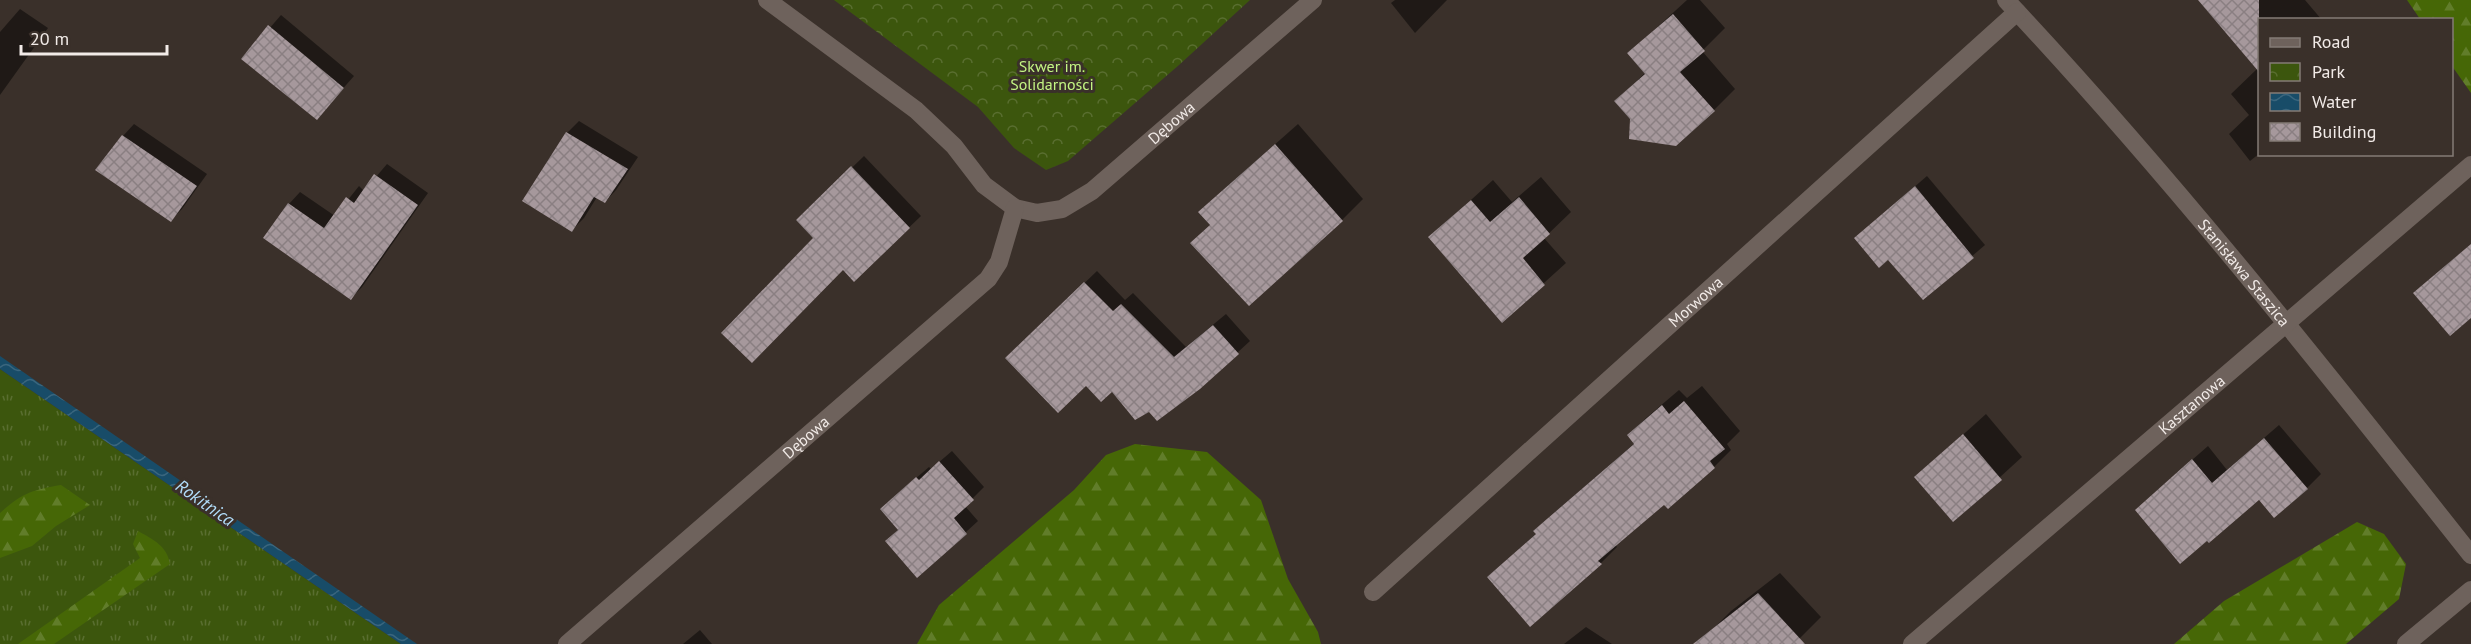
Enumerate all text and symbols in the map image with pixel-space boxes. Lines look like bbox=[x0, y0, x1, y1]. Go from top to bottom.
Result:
scale bar bbox=[21, 18, 166, 56]
legend bbox=[2258, 18, 2453, 156]
text: 20 m bbox=[30, 27, 69, 50]
text: Road bbox=[2312, 30, 2350, 53]
park label: Skwer im. Solidarności bbox=[1010, 56, 1094, 94]
text: Park bbox=[2312, 60, 2345, 83]
text: Water bbox=[2312, 90, 2356, 113]
street label: Dębowa bbox=[1144, 97, 1199, 148]
text: Building bbox=[2312, 120, 2376, 143]
street label: Stanisława Staszica bbox=[2194, 215, 2294, 330]
street label: Morwowa bbox=[1664, 272, 1727, 331]
street label: Kasztanowa bbox=[2154, 370, 2229, 439]
street label: Dębowa bbox=[778, 411, 833, 463]
water label: Rokitnica bbox=[171, 474, 239, 531]

